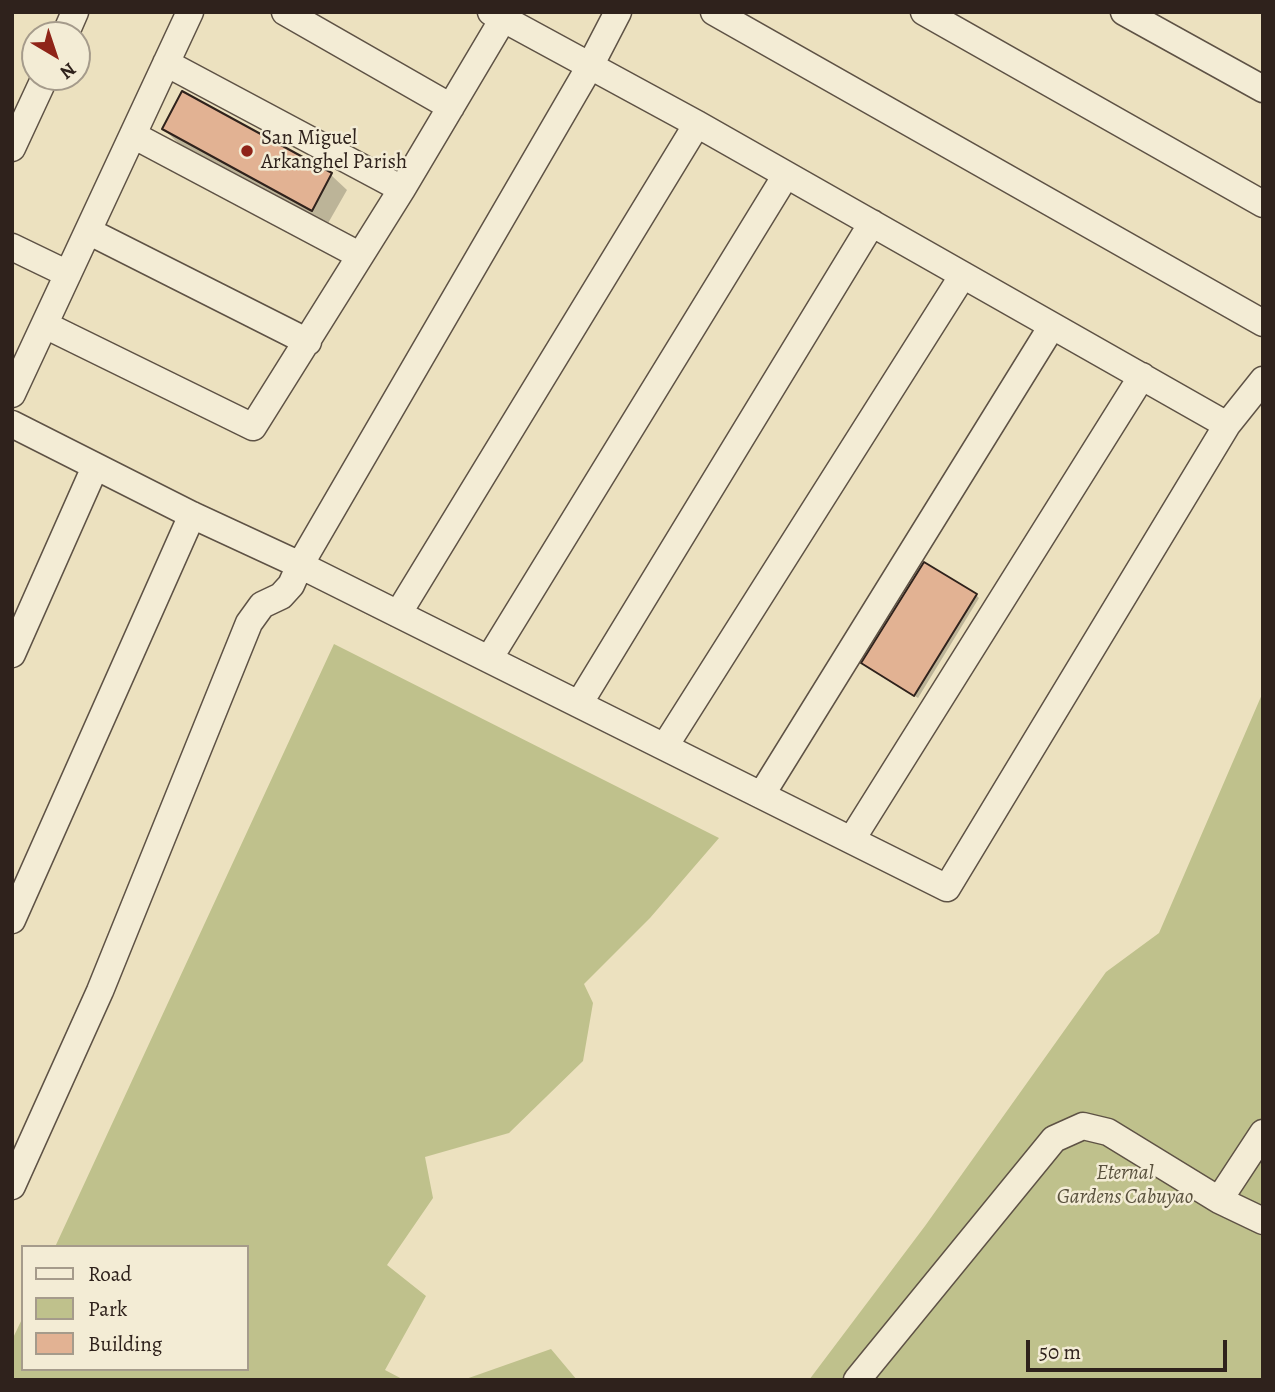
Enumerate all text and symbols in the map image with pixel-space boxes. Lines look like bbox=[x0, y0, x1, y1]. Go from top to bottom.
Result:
north arrow bbox=[21, 21, 91, 91]
text: N bbox=[54, 56, 82, 85]
place label: San Miguel Arkanghel Parish bbox=[261, 126, 407, 176]
marker: San Miguel Arkanghel Parish bbox=[239, 143, 255, 159]
park label: Eternal Gardens Cabuyao bbox=[1057, 1161, 1193, 1211]
legend bbox=[21, 1245, 248, 1371]
text: Road bbox=[88, 1260, 132, 1288]
text: Park bbox=[88, 1295, 127, 1323]
scale bar bbox=[1030, 1326, 1231, 1370]
text: Building bbox=[88, 1330, 162, 1358]
text: 50 m bbox=[1039, 1338, 1081, 1366]

